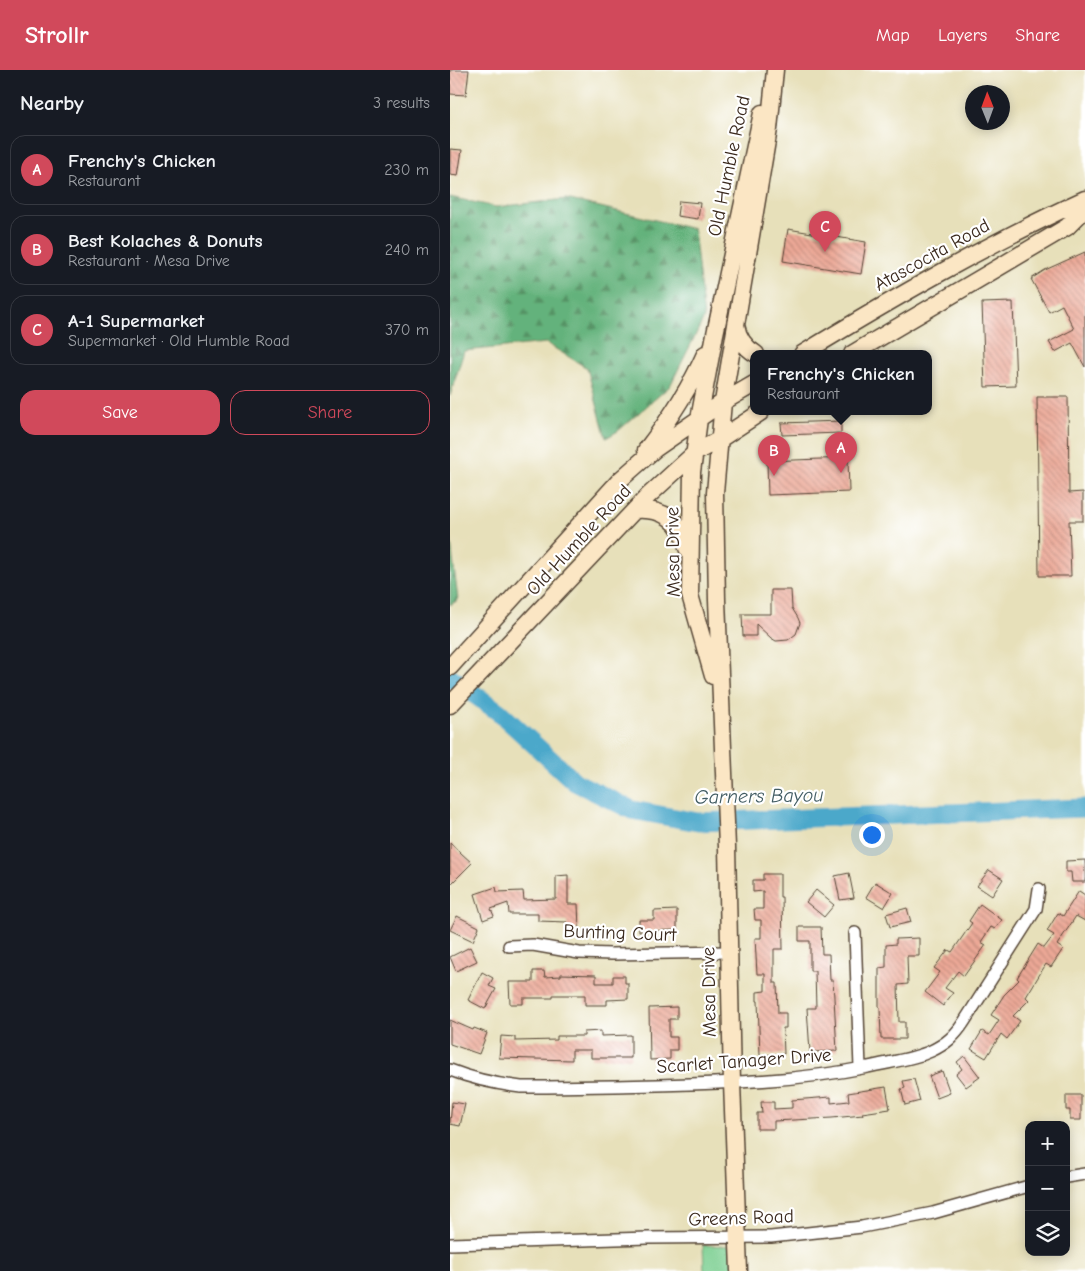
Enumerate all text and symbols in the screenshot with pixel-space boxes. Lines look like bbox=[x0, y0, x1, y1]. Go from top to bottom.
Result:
text: Strollr bbox=[25, 21, 89, 49]
text: Map bbox=[876, 25, 910, 46]
text: Layers bbox=[938, 25, 987, 46]
text: Share bbox=[1015, 25, 1060, 46]
north arrow bbox=[965, 85, 1010, 130]
text: Nearby bbox=[20, 91, 84, 115]
text: 3 results bbox=[373, 94, 430, 112]
street label: Old Humble Road bbox=[703, 94, 755, 238]
text: Frenchy's Chicken bbox=[68, 150, 216, 172]
text: A bbox=[33, 161, 41, 179]
text: 230 m bbox=[384, 161, 429, 179]
text: Restaurant bbox=[68, 172, 140, 190]
pin: C bbox=[809, 211, 841, 252]
street label: Atascocita Road bbox=[871, 214, 993, 296]
text: Best Kolaches & Donuts bbox=[68, 230, 263, 252]
text: B bbox=[32, 241, 42, 259]
text: 240 m bbox=[385, 241, 429, 259]
text: Restaurant · Mesa Drive bbox=[68, 252, 230, 270]
text: A-1 Supermarket bbox=[68, 310, 204, 332]
text: C bbox=[32, 321, 42, 339]
text: 370 m bbox=[385, 321, 429, 339]
text: Supermarket · Old Humble Road bbox=[68, 332, 290, 350]
popup bbox=[750, 350, 932, 415]
text: Frenchy's Chicken bbox=[767, 363, 915, 385]
text: Restaurant bbox=[767, 385, 839, 403]
button: Save bbox=[20, 390, 220, 435]
button: Share bbox=[230, 390, 430, 435]
pin: A bbox=[825, 432, 857, 473]
pin: B bbox=[758, 435, 790, 476]
street label: Old Humble Road bbox=[522, 480, 636, 600]
street label: Mesa Drive bbox=[661, 507, 685, 597]
water label: Garners Bayou bbox=[694, 783, 824, 809]
your location bbox=[859, 822, 885, 848]
street label: Bunting Court bbox=[563, 920, 677, 946]
street label: Mesa Drive bbox=[697, 947, 721, 1037]
street label: Scarlet Tanager Drive bbox=[656, 1044, 832, 1078]
map controls bbox=[1025, 1121, 1070, 1256]
button: + bbox=[1025, 1121, 1070, 1166]
button: − bbox=[1025, 1166, 1070, 1211]
street label: Greens Road bbox=[688, 1205, 794, 1231]
button: layers bbox=[1025, 1211, 1070, 1256]

